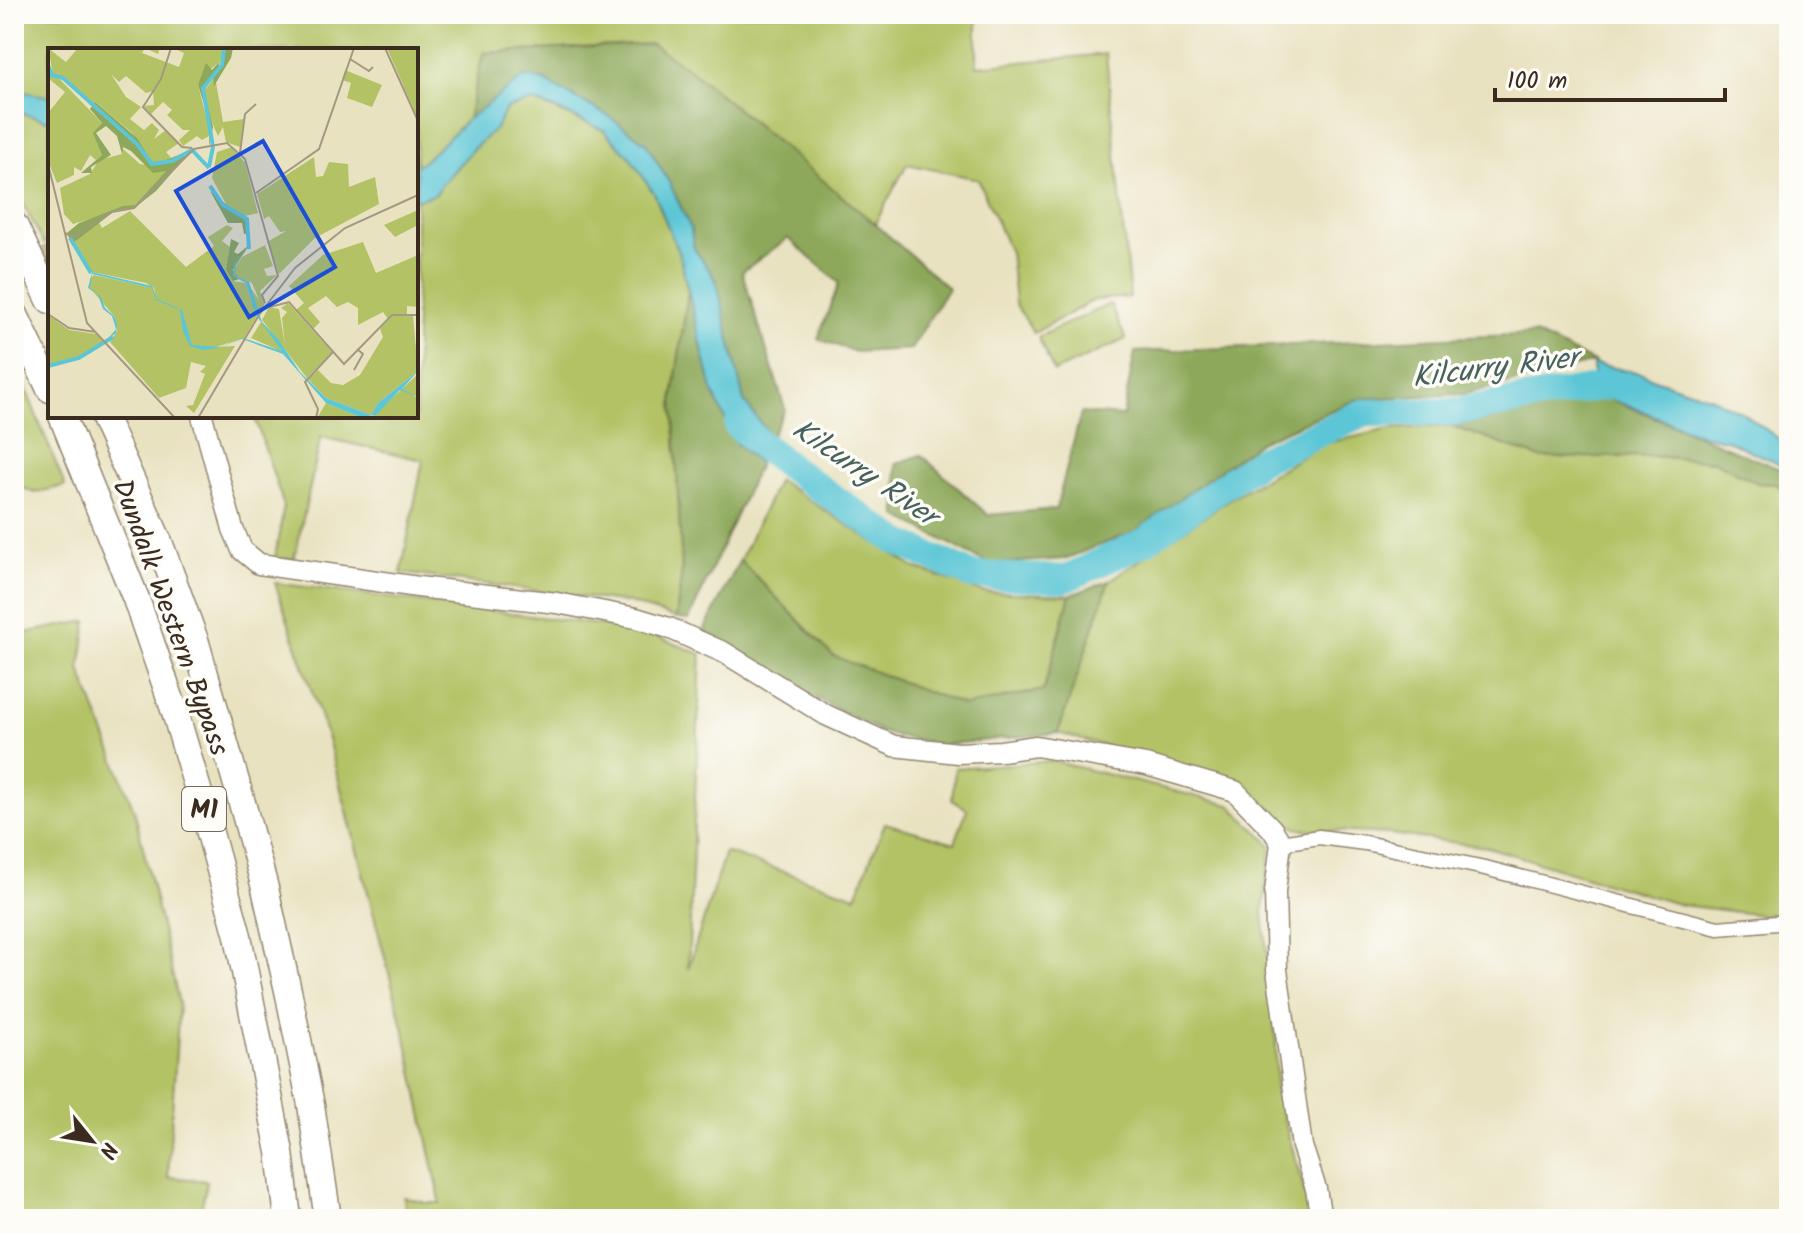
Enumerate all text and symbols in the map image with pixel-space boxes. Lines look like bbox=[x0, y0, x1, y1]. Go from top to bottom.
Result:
inset map bbox=[48, 48, 418, 418]
scale bar bbox=[1495, 52, 1725, 102]
text: 100 m bbox=[1507, 62, 1567, 101]
water label: Kilcurry River bbox=[1410, 334, 1587, 403]
water label: Kilcurry River bbox=[781, 407, 951, 544]
street label: Dundalk Western Bypass bbox=[99, 473, 241, 763]
road number: M1 bbox=[182, 787, 226, 831]
north arrow bbox=[52, 1101, 132, 1181]
text: N bbox=[88, 1135, 126, 1165]

